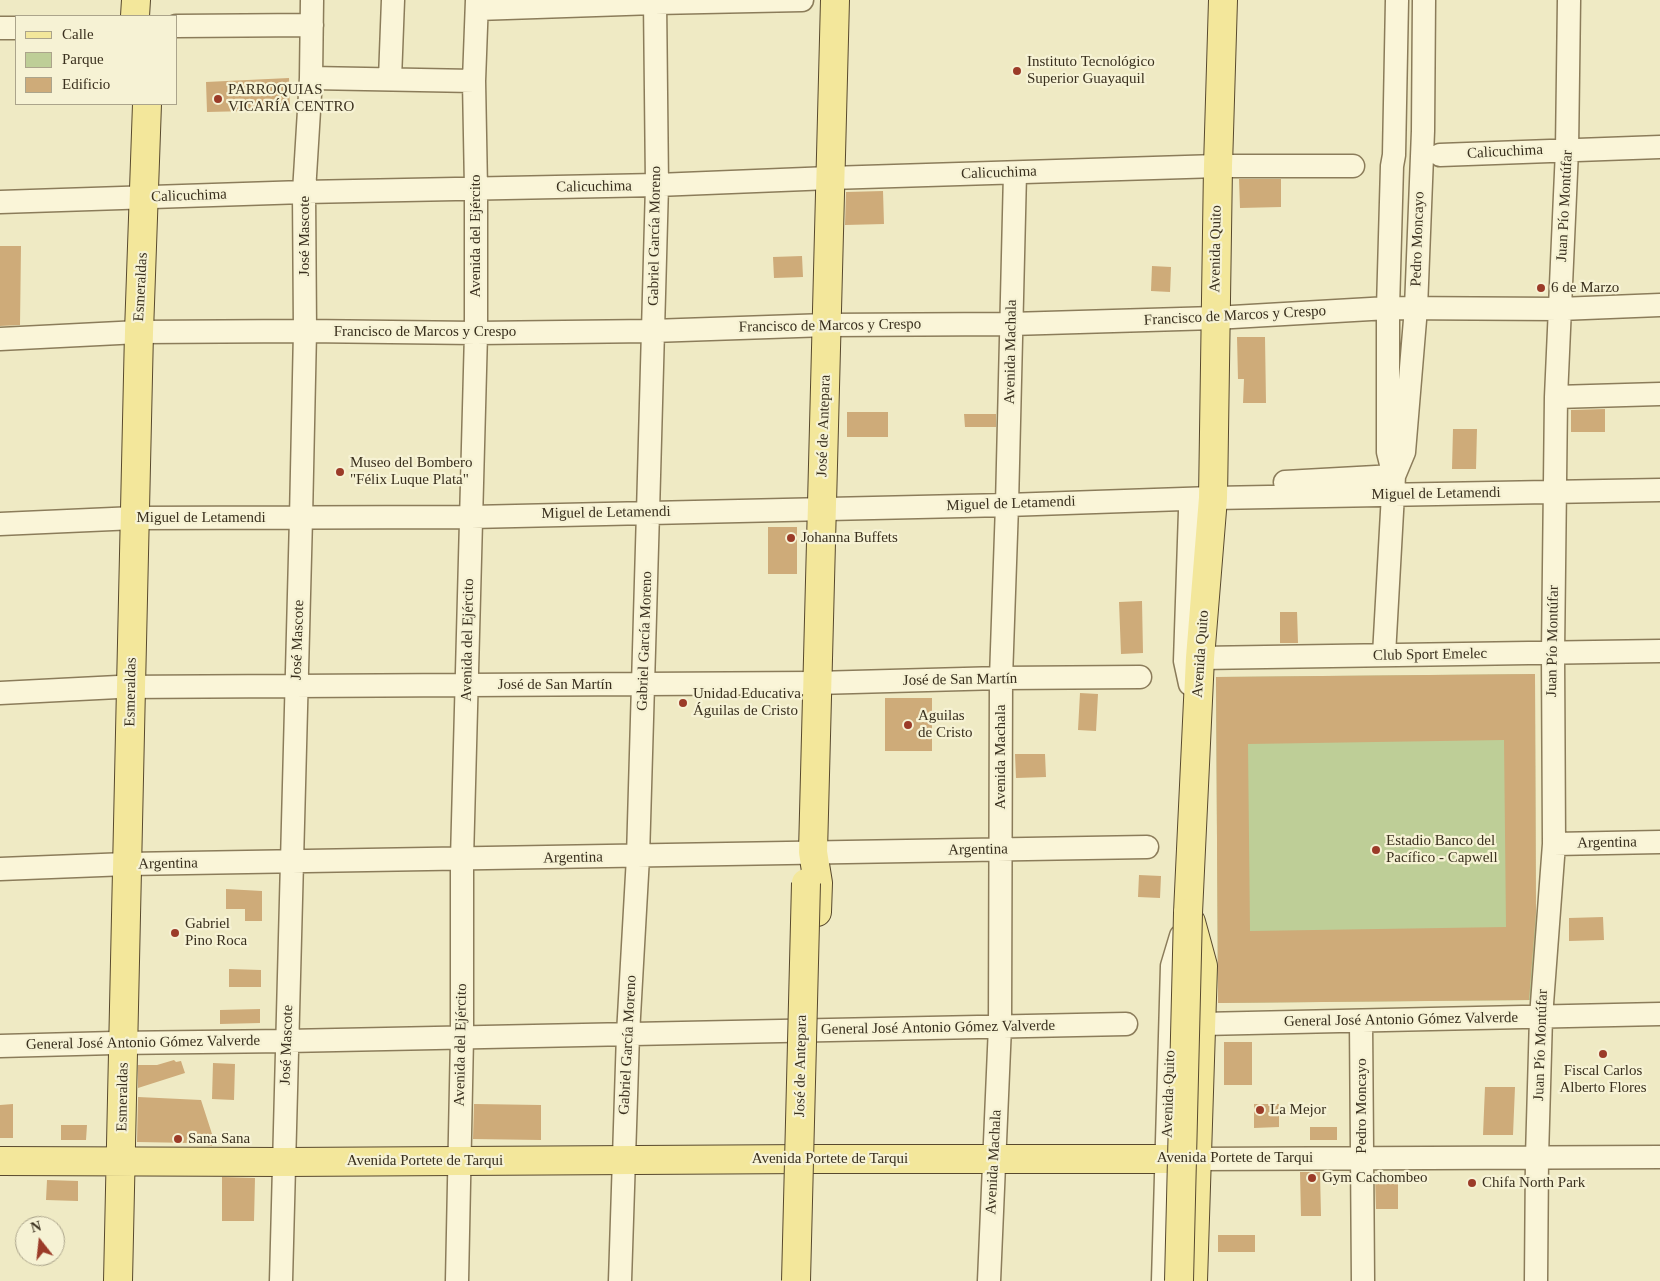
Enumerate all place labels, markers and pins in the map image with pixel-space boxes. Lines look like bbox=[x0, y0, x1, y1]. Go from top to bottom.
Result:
place label: Instituto Tecnológico Superior Guayaquil bbox=[1027, 53, 1155, 88]
marker: Instituto Tecnológico Superior Guayaquil bbox=[1011, 65, 1023, 77]
place label: PARROQUIAS VICARÍA CENTRO bbox=[228, 81, 354, 116]
marker: PARROQUIAS VICARÍA CENTRO bbox=[212, 93, 224, 105]
place label: 6 de Marzo bbox=[1551, 279, 1619, 297]
marker: 6 de Marzo bbox=[1535, 282, 1547, 294]
place label: Museo del Bombero "Félix Luque Plata" bbox=[350, 454, 472, 489]
marker: Museo del Bombero "Félix Luque Plata" bbox=[334, 466, 346, 478]
place label: Johanna Buffets bbox=[801, 529, 898, 547]
marker: Johanna Buffets bbox=[785, 532, 797, 544]
place label: Unidad Educativa Águilas de Cristo bbox=[693, 685, 801, 720]
marker: Unidad Educativa Águilas de Cristo bbox=[677, 697, 689, 709]
place label: Aguilas de Cristo bbox=[918, 707, 973, 742]
marker: Aguilas de Cristo bbox=[902, 719, 914, 731]
place label: Estadio Banco del Pacífico - Capwell bbox=[1386, 832, 1498, 867]
marker: Estadio Banco del Pacífico - Capwell bbox=[1370, 844, 1382, 856]
place label: Gabriel Pino Roca bbox=[185, 915, 247, 950]
marker: Gabriel Pino Roca bbox=[169, 927, 181, 939]
marker: Fiscal Carlos Alberto Flores bbox=[1597, 1048, 1609, 1060]
place label: Fiscal Carlos Alberto Flores bbox=[1559, 1062, 1647, 1097]
place label: La Mejor bbox=[1270, 1101, 1326, 1119]
marker: La Mejor bbox=[1254, 1104, 1266, 1116]
place label: Sana Sana bbox=[188, 1130, 250, 1148]
marker: Sana Sana bbox=[172, 1133, 184, 1145]
place label: Gym Cachombeo bbox=[1322, 1169, 1427, 1187]
marker: Gym Cachombeo bbox=[1306, 1172, 1318, 1184]
place label: Chifa North Park bbox=[1482, 1174, 1585, 1192]
marker: Chifa North Park bbox=[1466, 1177, 1478, 1189]

